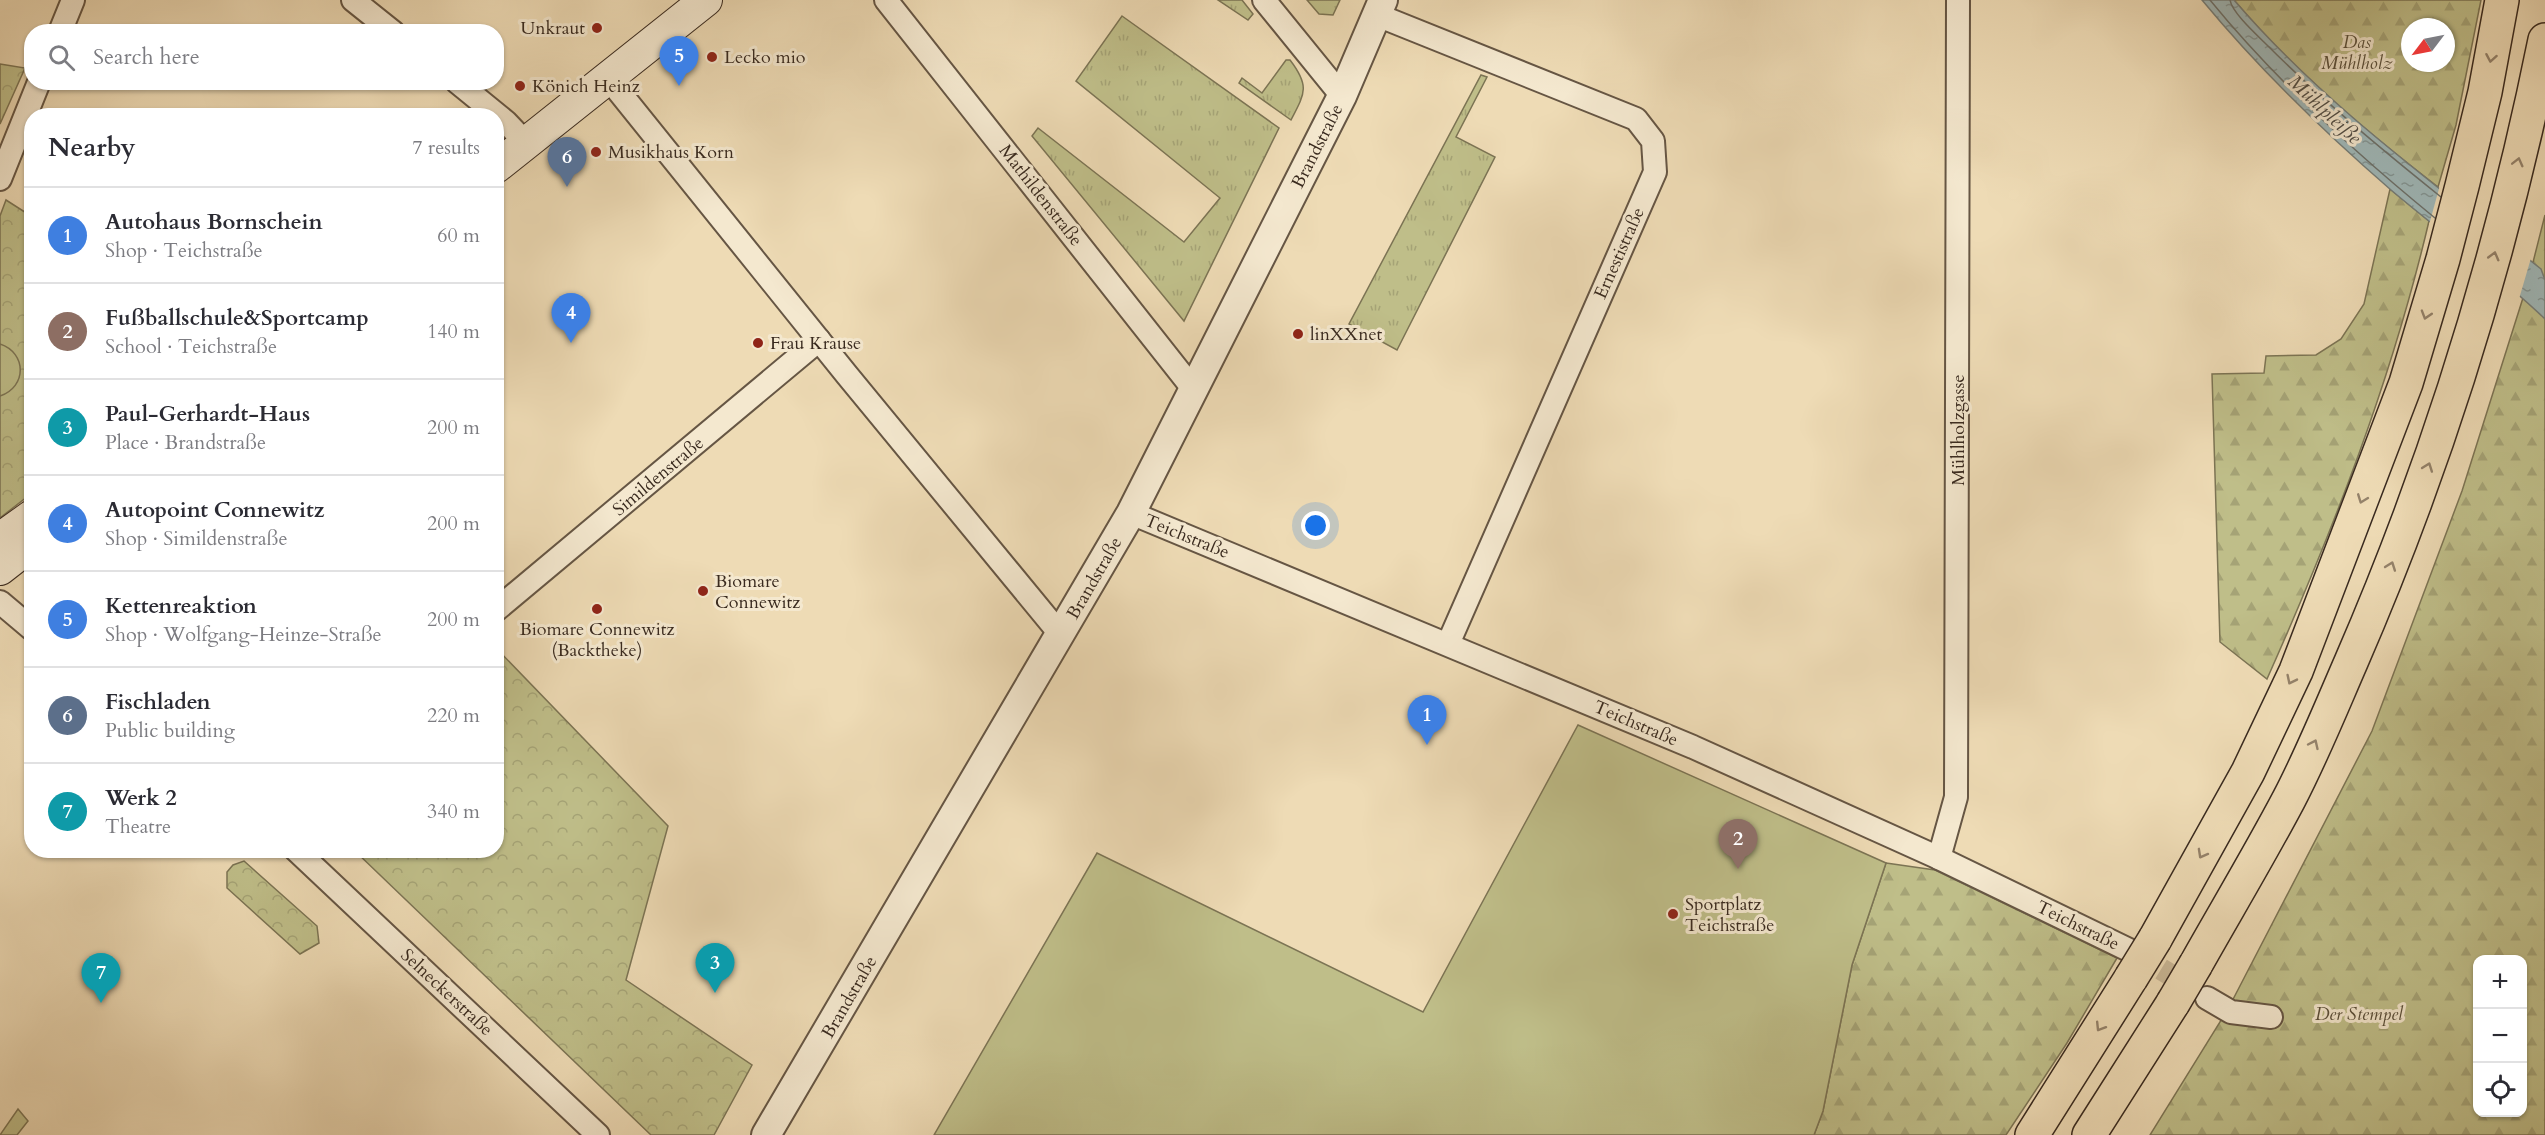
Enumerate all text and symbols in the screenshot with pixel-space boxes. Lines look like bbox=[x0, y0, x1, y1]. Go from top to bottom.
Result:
place label: Unkraut bbox=[521, 16, 585, 41]
north arrow bbox=[2401, 18, 2455, 72]
marker: Unkraut bbox=[590, 21, 604, 35]
search box bbox=[24, 24, 504, 90]
park label: Das Mühlholz bbox=[2321, 30, 2393, 76]
pin: 5 bbox=[660, 36, 698, 86]
icon: search bbox=[45, 41, 78, 74]
text: Search here bbox=[93, 42, 200, 72]
place label: Lecko mio bbox=[724, 45, 806, 70]
marker: Lecko mio bbox=[705, 50, 719, 64]
one-way arrow bbox=[2486, 53, 2498, 62]
water label: Mühlpleiße bbox=[2282, 68, 2368, 151]
place label: Könich Heinz bbox=[532, 74, 640, 99]
marker: Könich Heinz bbox=[513, 79, 527, 93]
street label: Brandstraße bbox=[1286, 100, 1349, 193]
text: Nearby bbox=[48, 130, 136, 165]
text: 7 results bbox=[412, 134, 480, 161]
pin: 6 bbox=[548, 138, 586, 187]
street label: Mathildenstraße bbox=[993, 139, 1088, 251]
place label: Musikhaus Korn bbox=[608, 140, 735, 165]
marker: Musikhaus Korn bbox=[589, 145, 603, 159]
one-way arrow bbox=[2510, 157, 2523, 167]
street label: Ernestistraße bbox=[1588, 203, 1651, 303]
text: Autohaus Bornschein bbox=[105, 207, 323, 237]
text: 1 bbox=[62, 222, 73, 249]
text: 60 m bbox=[437, 222, 480, 249]
text: Shop · Teichstraße bbox=[105, 237, 263, 264]
one-way arrow bbox=[2486, 252, 2499, 262]
pin: 4 bbox=[552, 294, 590, 343]
text: Fußballschule&Sportcamp bbox=[105, 303, 369, 333]
one-way arrow bbox=[2421, 309, 2434, 320]
text: 2 bbox=[62, 318, 73, 345]
text: 140 m bbox=[427, 318, 480, 345]
place label: linXXnet bbox=[1310, 322, 1383, 347]
marker: linXXnet bbox=[1291, 327, 1305, 341]
place label: Frau Krause bbox=[770, 331, 861, 356]
text: School · Teichstraße bbox=[105, 333, 277, 360]
marker: Frau Krause bbox=[751, 336, 765, 350]
street label: Mühlholzgasse bbox=[1946, 374, 1971, 486]
text: Paul-Gerhardt-Haus bbox=[105, 399, 310, 429]
text: 3 bbox=[62, 414, 73, 441]
text: 200 m bbox=[427, 414, 480, 441]
text: Place · Brandstraße bbox=[105, 429, 266, 456]
street label: Simildenstraße bbox=[607, 431, 709, 522]
one-way arrow bbox=[2420, 462, 2433, 472]
one-way arrow bbox=[2357, 492, 2369, 503]
text: Autopoint Connewitz bbox=[105, 495, 324, 525]
street label: Teichstraße bbox=[1141, 508, 1233, 565]
text: 4 bbox=[62, 510, 73, 537]
text: 200 m bbox=[427, 510, 480, 537]
your location bbox=[1301, 511, 1330, 540]
text: Shop · Simildenstraße bbox=[105, 525, 288, 552]
street label: Brandstraße bbox=[1061, 532, 1128, 624]
one-way arrow bbox=[2384, 561, 2397, 571]
place label: Biomare Connewitz bbox=[715, 569, 800, 615]
marker: Biomare Connewitz bbox=[696, 584, 710, 598]
text: Kettenreaktion bbox=[105, 591, 257, 621]
marker: Biomare Connewitz (Backtheke) bbox=[590, 602, 604, 616]
text: 5 bbox=[62, 606, 73, 633]
text: 200 m bbox=[427, 606, 480, 633]
place label: Biomare Connewitz (Backtheke) bbox=[520, 617, 674, 663]
text: Shop · Wolfgang-Heinze-Straße bbox=[105, 621, 382, 648]
one-way arrow bbox=[2287, 674, 2299, 685]
text: Fischladen bbox=[105, 687, 211, 717]
street label: Teichstraße bbox=[1590, 694, 1682, 752]
pin: 1 bbox=[1408, 696, 1446, 745]
text: 6 bbox=[62, 702, 73, 729]
text: 220 m bbox=[427, 702, 480, 729]
text: Public building bbox=[105, 717, 235, 744]
one-way arrow bbox=[2306, 740, 2318, 751]
text: Werk 2 bbox=[105, 783, 177, 813]
text: 7 bbox=[62, 798, 73, 825]
text: 340 m bbox=[427, 798, 480, 825]
text: Theatre bbox=[105, 813, 171, 840]
pin: 2 bbox=[1718, 820, 1758, 869]
one-way arrow bbox=[2198, 848, 2209, 858]
place label: Sportplatz Teichstraße bbox=[1685, 892, 1774, 938]
street label: Teichstraße bbox=[2032, 895, 2123, 956]
marker: Sportplatz Teichstraße bbox=[1666, 907, 1680, 921]
street label: Selneckerstraße bbox=[395, 943, 498, 1042]
pin: 3 bbox=[696, 944, 734, 993]
street label: Brandstraße bbox=[816, 951, 883, 1043]
pin: 7 bbox=[82, 954, 120, 1003]
map controls bbox=[2473, 955, 2527, 1117]
button: + bbox=[2473, 955, 2527, 1009]
park label: Der Stempel bbox=[2315, 1002, 2404, 1027]
button: − bbox=[2473, 1009, 2527, 1063]
one-way arrow bbox=[2096, 1020, 2107, 1031]
button: locate bbox=[2473, 1063, 2527, 1117]

